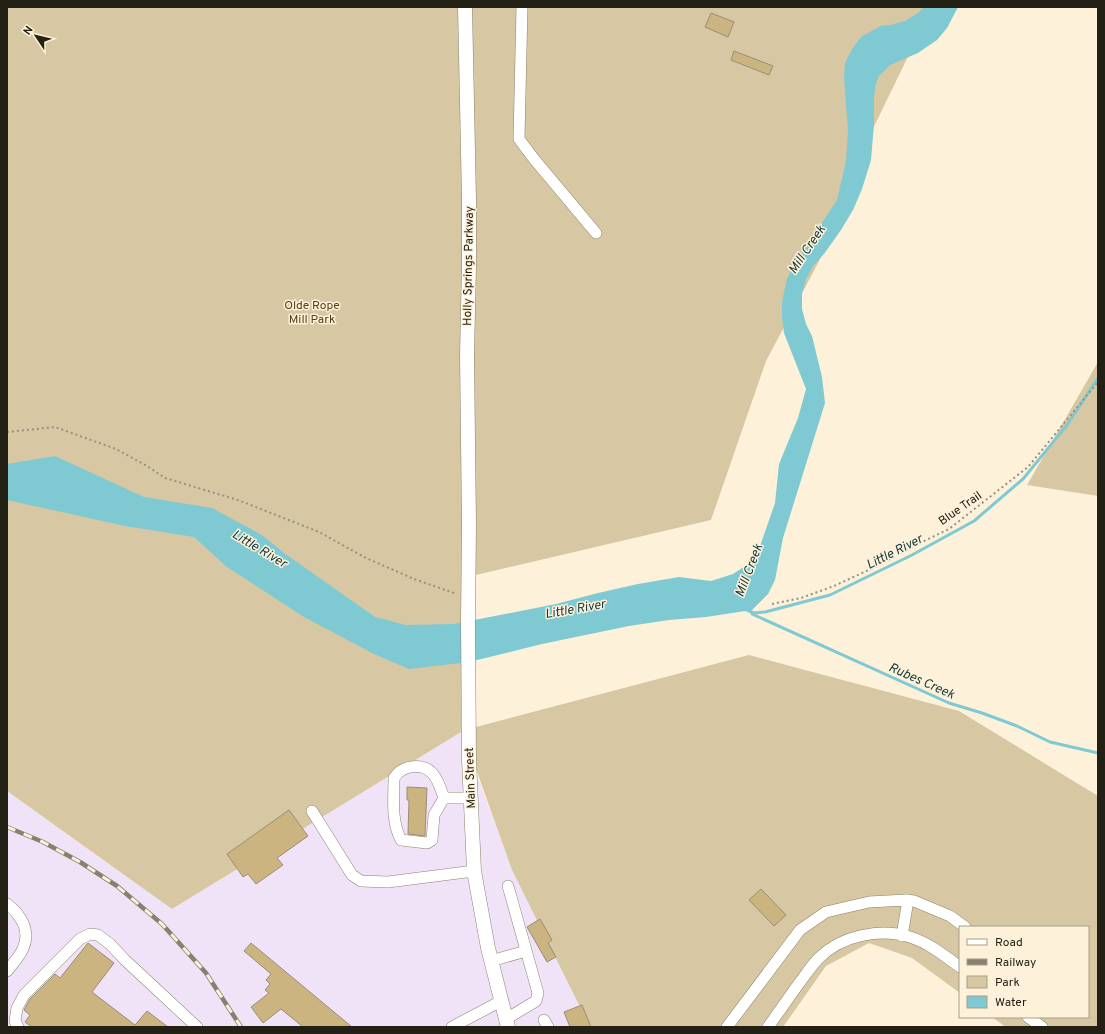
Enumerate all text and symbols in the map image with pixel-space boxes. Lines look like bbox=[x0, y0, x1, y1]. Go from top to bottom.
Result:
north arrow bbox=[16, 16, 56, 56]
text: N bbox=[21, 24, 37, 38]
street label: Holly Springs Parkway bbox=[460, 206, 478, 326]
water label: Mill Creek bbox=[786, 222, 830, 278]
park label: Olde Rope Mill Park bbox=[284, 298, 340, 328]
street label: Blue Trail bbox=[936, 488, 985, 530]
water label: Little River bbox=[229, 527, 290, 573]
water label: Little River bbox=[864, 531, 927, 574]
water label: Mill Creek bbox=[732, 542, 767, 599]
water label: Little River bbox=[544, 597, 608, 623]
water label: Rubes Creek bbox=[886, 660, 957, 704]
street label: Main Street bbox=[462, 747, 480, 809]
legend bbox=[959, 926, 1089, 1018]
text: Road bbox=[995, 935, 1023, 951]
text: Railway bbox=[995, 955, 1036, 971]
text: Park bbox=[995, 975, 1020, 991]
text: Water bbox=[995, 995, 1027, 1011]

